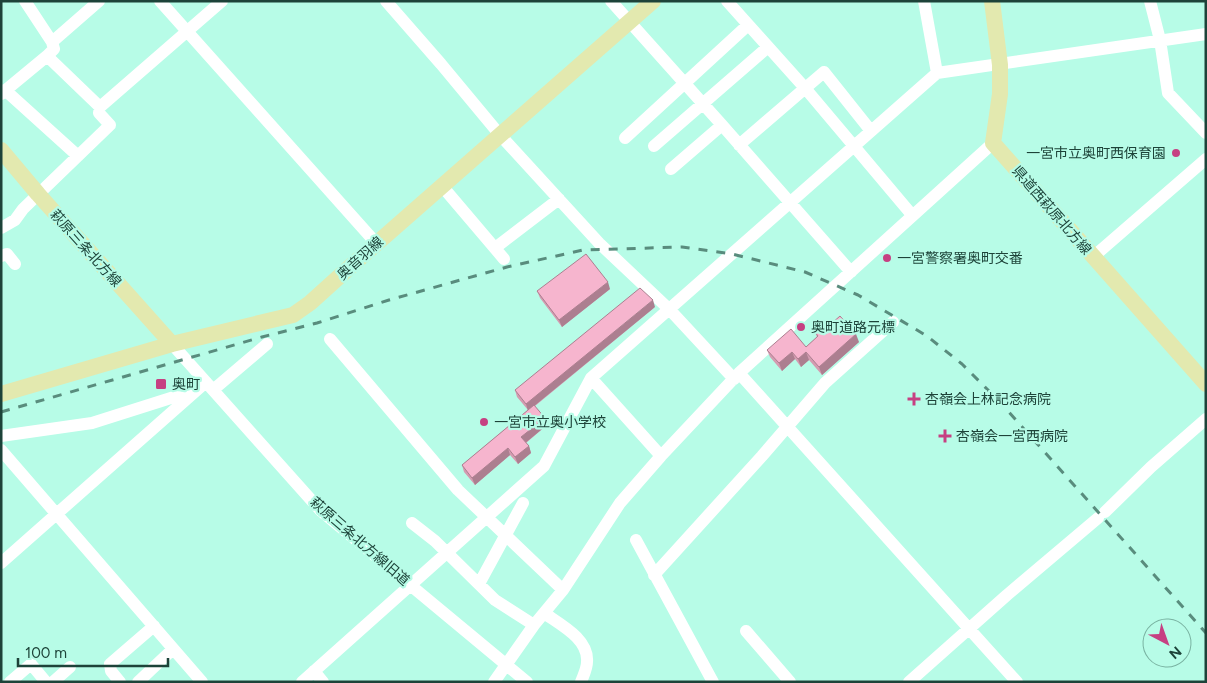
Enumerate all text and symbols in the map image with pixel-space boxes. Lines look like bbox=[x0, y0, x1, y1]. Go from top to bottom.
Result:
place label: 一宮市立奥町西保育園 bbox=[1026, 145, 1166, 162]
marker: 一宮市立奥町西保育園 bbox=[1170, 147, 1182, 159]
street label: 県道西萩原北方線 bbox=[1008, 162, 1095, 258]
street label: 萩原三条北方線 bbox=[47, 206, 125, 290]
street label: 奥音羽線 bbox=[334, 233, 387, 283]
place label: 一宮警察署奥町交番 bbox=[897, 250, 1023, 267]
marker: 一宮警察署奥町交番 bbox=[881, 252, 893, 264]
place label: 奥町道路元標 bbox=[811, 319, 895, 336]
marker: 奥町道路元標 bbox=[795, 321, 807, 333]
place label: 奥町 bbox=[172, 376, 200, 393]
marker: 奥町 bbox=[154, 377, 168, 391]
place label: 杏嶺会上林記念病院 bbox=[925, 391, 1051, 408]
marker: 杏嶺会上林記念病院 bbox=[907, 392, 921, 406]
place label: 一宮市立奥小学校 bbox=[494, 414, 606, 431]
marker: 一宮市立奥小学校 bbox=[478, 416, 490, 428]
place label: 杏嶺会一宮西病院 bbox=[956, 428, 1068, 445]
marker: 杏嶺会一宮西病院 bbox=[938, 429, 952, 443]
street label: 萩原三条北方線旧道 bbox=[307, 494, 413, 589]
north arrow bbox=[1142, 618, 1192, 668]
scale bar bbox=[18, 636, 168, 668]
text: N bbox=[1166, 642, 1185, 662]
text: 100 m bbox=[25, 644, 67, 662]

